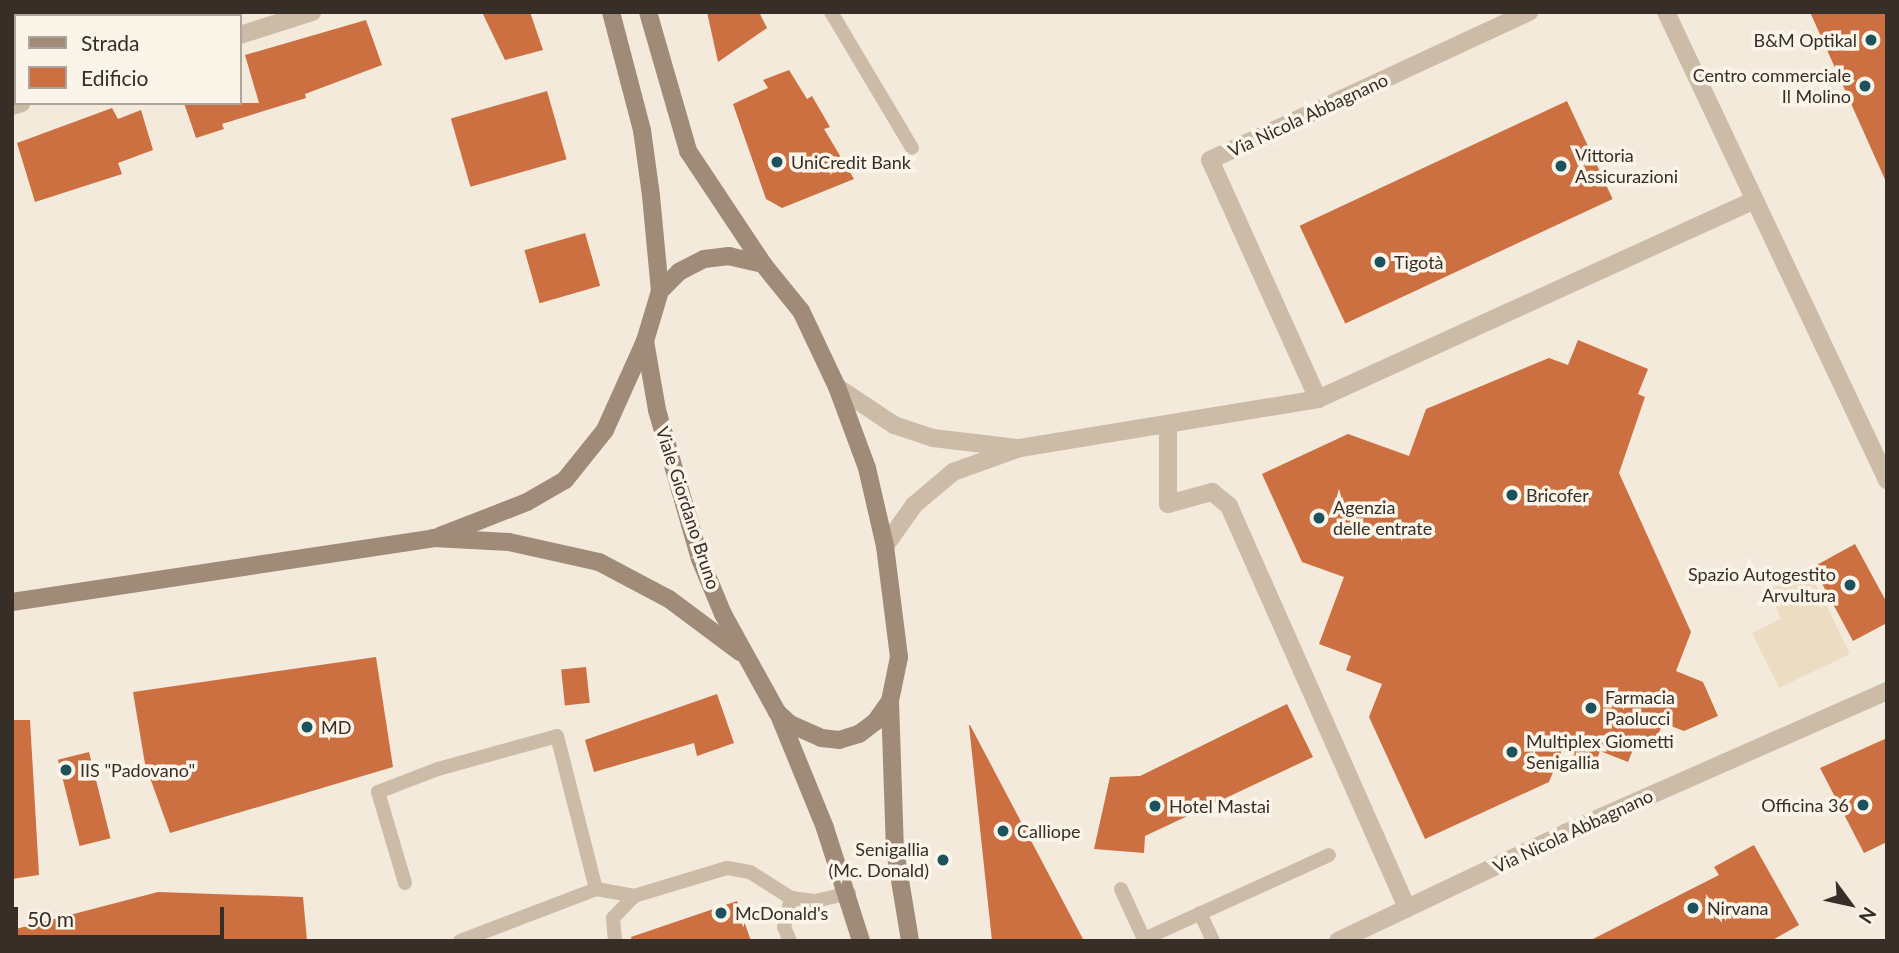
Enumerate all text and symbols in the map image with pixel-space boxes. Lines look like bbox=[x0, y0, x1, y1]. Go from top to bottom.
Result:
legend bbox=[14, 14, 242, 105]
place label: B&M Optikal bbox=[1754, 29, 1857, 51]
text: Strada bbox=[81, 30, 140, 55]
marker: B&M Optikal bbox=[1863, 32, 1879, 48]
text: Edificio bbox=[81, 65, 148, 90]
place label: Centro commerciale Il Molino bbox=[1693, 65, 1851, 108]
street label: Via Nicola Abbagnano bbox=[1224, 68, 1392, 162]
marker: Centro commerciale Il Molino bbox=[1857, 78, 1873, 94]
place label: Vittoria Assicurazioni bbox=[1575, 145, 1678, 188]
place label: UniCredit Bank bbox=[791, 151, 911, 173]
marker: UniCredit Bank bbox=[769, 154, 785, 170]
marker: Vittoria Assicurazioni bbox=[1553, 158, 1569, 174]
place label: Tigotà bbox=[1394, 251, 1444, 273]
marker: Tigotà bbox=[1372, 254, 1388, 270]
street label: Viale Giordano Bruno bbox=[651, 424, 725, 592]
place label: Bricofer bbox=[1526, 484, 1589, 506]
marker: Bricofer bbox=[1504, 487, 1520, 503]
place label: Agenzia delle entrate bbox=[1333, 497, 1432, 540]
marker: Agenzia delle entrate bbox=[1311, 510, 1327, 526]
place label: Spazio Autogestito Arvultura bbox=[1687, 564, 1836, 606]
marker: Spazio Autogestito Arvultura bbox=[1842, 577, 1858, 593]
place label: Farmacia Paolucci bbox=[1605, 687, 1675, 730]
marker: Farmacia Paolucci bbox=[1583, 700, 1599, 716]
place label: MD bbox=[321, 716, 351, 738]
marker: MD bbox=[299, 719, 315, 735]
place label: Multiplex Giometti Senigallia bbox=[1526, 731, 1674, 774]
marker: Multiplex Giometti Senigallia bbox=[1504, 744, 1520, 760]
place label: IIS "Padovano" bbox=[80, 759, 195, 781]
marker: IIS "Padovano" bbox=[58, 762, 74, 778]
street label: Via Nicola Abbagnano bbox=[1489, 784, 1657, 878]
place label: Officina 36 bbox=[1761, 794, 1849, 816]
place label: Hotel Mastai bbox=[1169, 795, 1270, 817]
marker: Officina 36 bbox=[1855, 797, 1871, 813]
marker: Hotel Mastai bbox=[1147, 798, 1163, 814]
place label: Calliope bbox=[1017, 820, 1081, 842]
marker: Calliope bbox=[995, 823, 1011, 839]
place label: Senigallia (Mc. Donald) bbox=[828, 839, 929, 882]
marker: Senigallia (Mc. Donald) bbox=[935, 852, 951, 868]
north arrow bbox=[1815, 869, 1885, 939]
scale bar bbox=[18, 894, 228, 938]
place label: Nirvana bbox=[1707, 897, 1769, 919]
marker: Nirvana bbox=[1685, 900, 1701, 916]
place label: McDonald's bbox=[735, 902, 828, 924]
text: N bbox=[1854, 903, 1882, 928]
marker: McDonald's bbox=[713, 905, 729, 921]
text: 50 m bbox=[27, 906, 74, 931]

